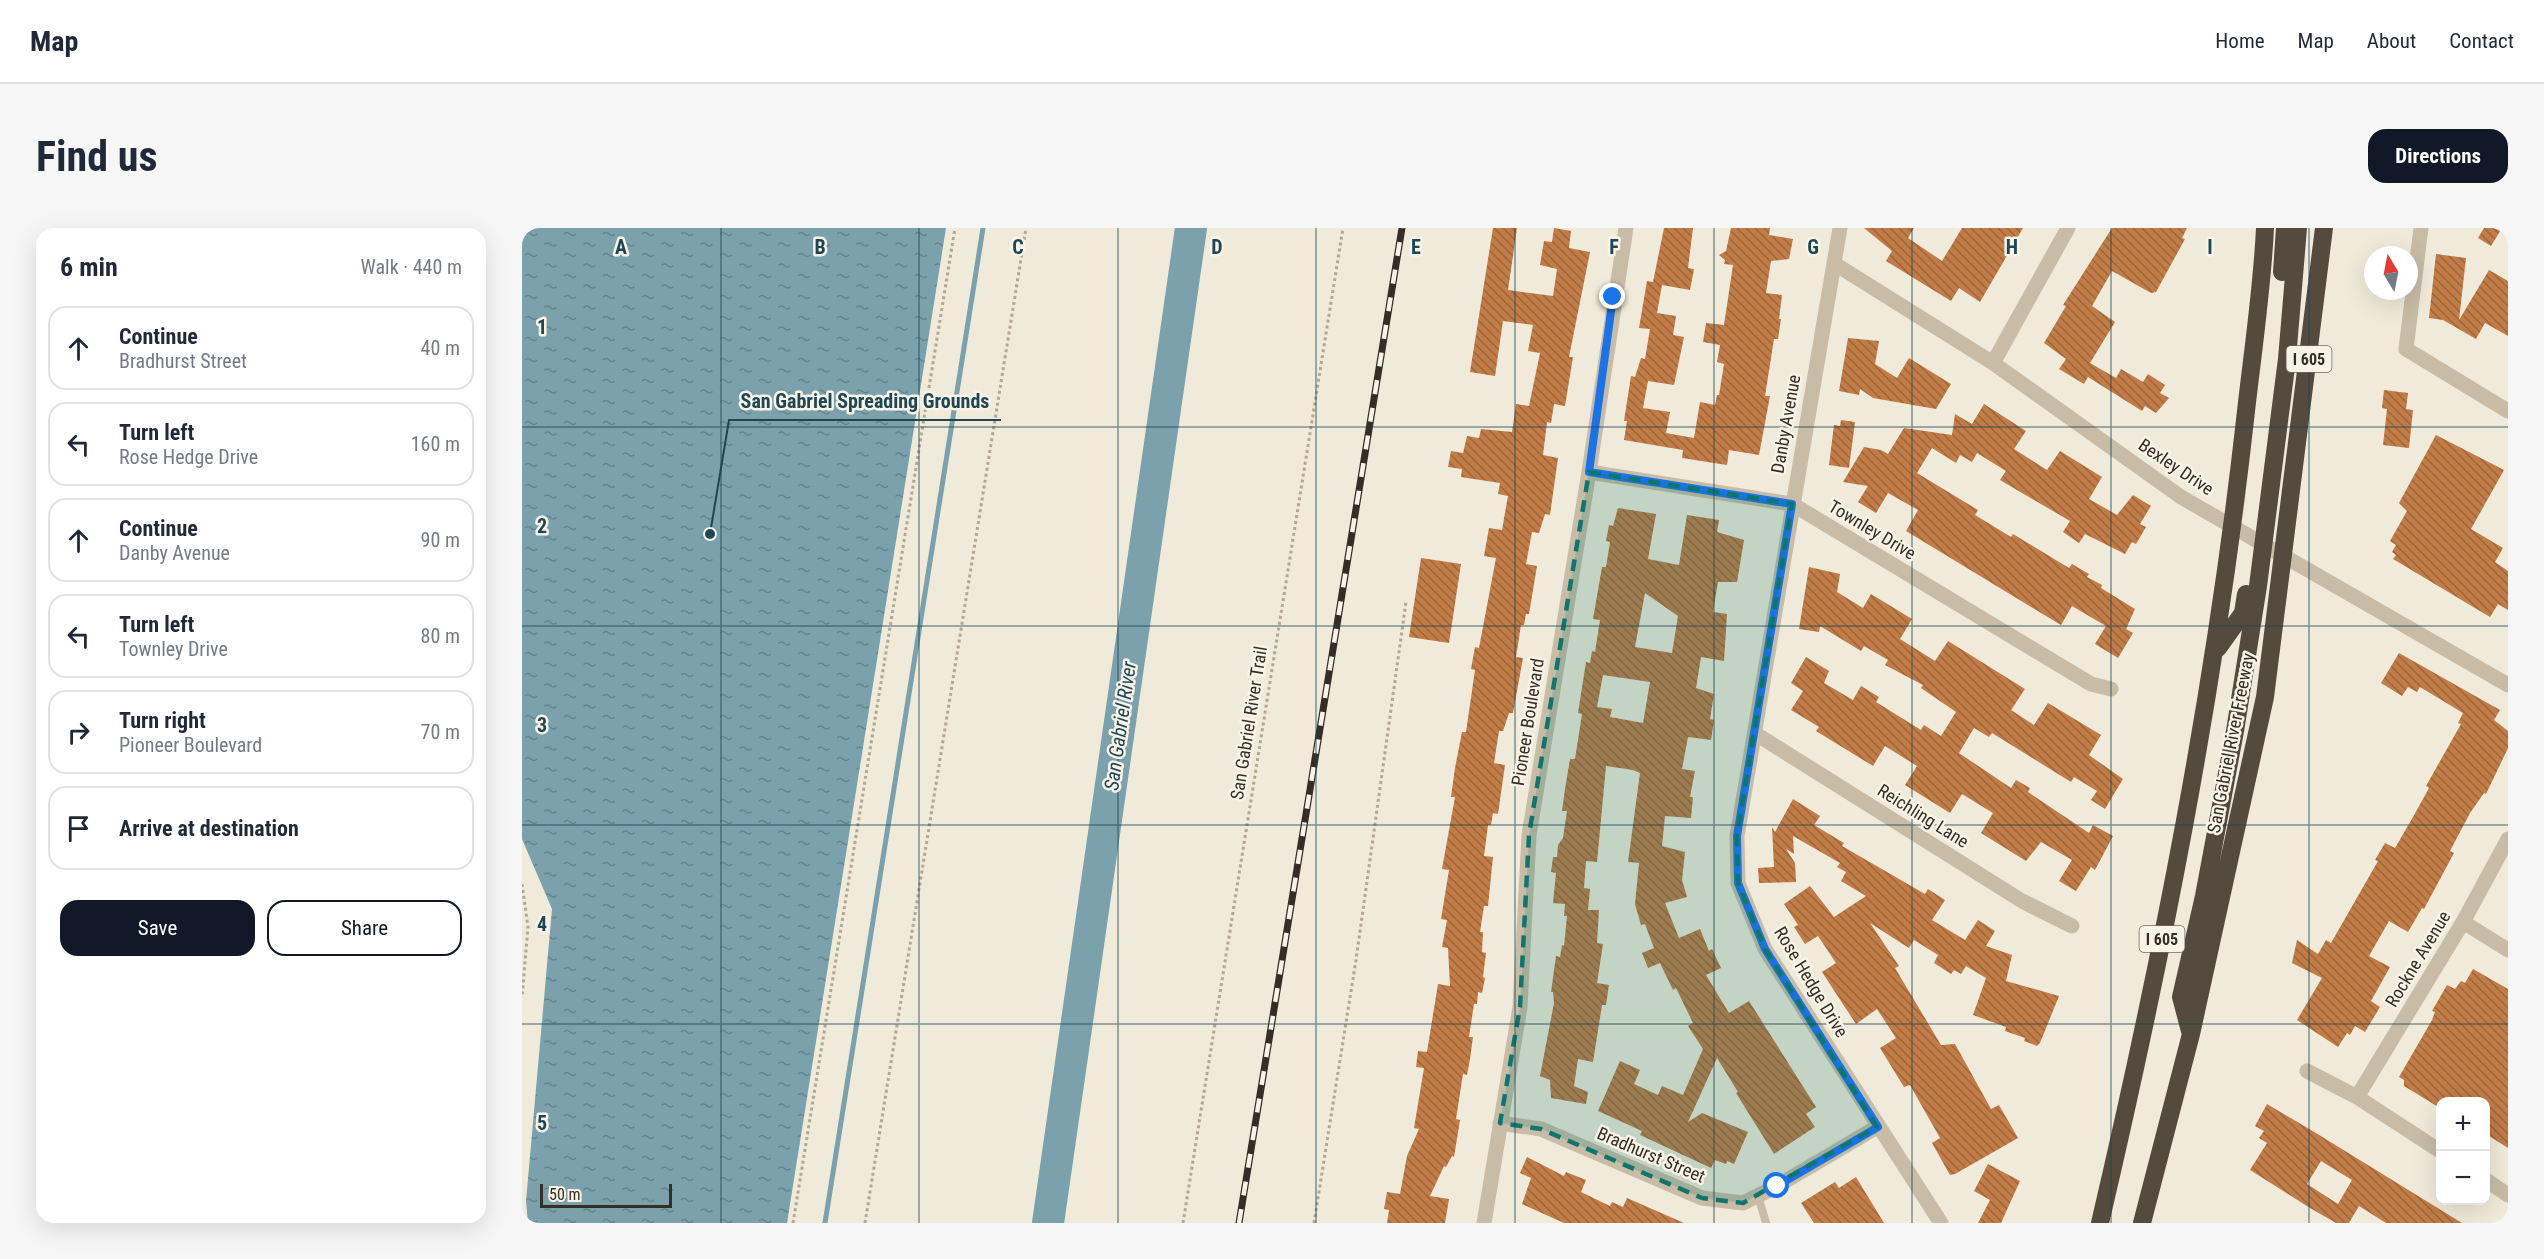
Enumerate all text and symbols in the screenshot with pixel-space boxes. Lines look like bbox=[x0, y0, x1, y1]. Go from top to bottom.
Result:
text: Map bbox=[30, 25, 78, 58]
text: Home bbox=[2215, 29, 2265, 53]
text: Map bbox=[2298, 29, 2334, 53]
text: About bbox=[2367, 29, 2416, 53]
text: Contact bbox=[2449, 29, 2514, 53]
button: Directions bbox=[2368, 129, 2508, 183]
text: Find us bbox=[36, 132, 157, 181]
text: A bbox=[615, 235, 627, 259]
text: B bbox=[814, 235, 826, 259]
text: C bbox=[1012, 235, 1024, 259]
text: D bbox=[1211, 235, 1223, 259]
text: E bbox=[1411, 235, 1421, 259]
text: F bbox=[1609, 235, 1619, 259]
text: G bbox=[1807, 235, 1819, 259]
text: H bbox=[2006, 235, 2018, 259]
text: I bbox=[2207, 235, 2213, 259]
north arrow bbox=[2364, 246, 2418, 300]
text: 6 min bbox=[60, 252, 118, 282]
text: Walk · 440 m bbox=[361, 255, 462, 279]
route end bbox=[1599, 283, 1625, 309]
text: 1 bbox=[537, 315, 547, 339]
text: Continue bbox=[119, 324, 198, 349]
icon: ahead bbox=[62, 332, 95, 365]
text: 40 m bbox=[421, 336, 460, 360]
road number: I 605 bbox=[2286, 346, 2332, 372]
text: Bradhurst Street bbox=[119, 349, 247, 373]
street label: Danby Avenue bbox=[1766, 373, 1805, 475]
callout: San Gabriel Spreading Grounds bbox=[729, 382, 1001, 420]
text: San Gabriel Spreading Grounds bbox=[741, 389, 989, 413]
text: Turn left bbox=[119, 420, 194, 445]
icon: left bbox=[62, 428, 95, 461]
text: 160 m bbox=[411, 432, 460, 456]
street label: Bexley Drive bbox=[2135, 434, 2218, 499]
text: Rose Hedge Drive bbox=[119, 445, 258, 469]
street label: Townley Drive bbox=[1825, 495, 1920, 564]
text: 2 bbox=[537, 514, 547, 538]
text: Continue bbox=[119, 516, 198, 541]
icon: ahead bbox=[62, 524, 95, 557]
text: 90 m bbox=[421, 528, 460, 552]
text: Danby Avenue bbox=[119, 541, 230, 565]
text: Turn left bbox=[119, 612, 194, 637]
icon: left bbox=[62, 620, 95, 653]
text: 80 m bbox=[421, 624, 460, 648]
text: Townley Drive bbox=[119, 637, 228, 661]
street label: San Gabriel River Trail bbox=[1226, 645, 1271, 801]
street label: San Gabriel River Freeway bbox=[2203, 651, 2258, 835]
street label: Pioneer Boulevard bbox=[1507, 657, 1548, 787]
water label: San Gabriel River bbox=[1099, 659, 1141, 792]
text: Turn right bbox=[119, 708, 206, 733]
text: 3 bbox=[537, 713, 547, 737]
icon: right bbox=[62, 716, 95, 749]
text: 70 m bbox=[421, 720, 460, 744]
text: Pioneer Boulevard bbox=[119, 733, 262, 757]
street label: Reichling Lane bbox=[1874, 779, 1973, 852]
icon: arrive bbox=[62, 812, 95, 845]
text: Arrive at destination bbox=[119, 816, 299, 841]
button: Save bbox=[60, 900, 255, 956]
button: Share bbox=[267, 900, 462, 956]
street label: Rockne Avenue bbox=[2381, 907, 2454, 1010]
text: 4 bbox=[537, 912, 547, 936]
street label: Rose Hedge Drive bbox=[1770, 923, 1853, 1041]
road number: I 605 bbox=[2140, 926, 2184, 952]
map controls bbox=[2436, 1097, 2490, 1205]
button: + bbox=[2436, 1097, 2490, 1151]
text: 5 bbox=[537, 1111, 547, 1135]
street label: Bradhurst Street bbox=[1594, 1122, 1708, 1187]
button: − bbox=[2436, 1151, 2490, 1205]
route start bbox=[1763, 1172, 1789, 1198]
scale bar bbox=[540, 1181, 672, 1208]
text: 50 m bbox=[549, 1185, 581, 1204]

